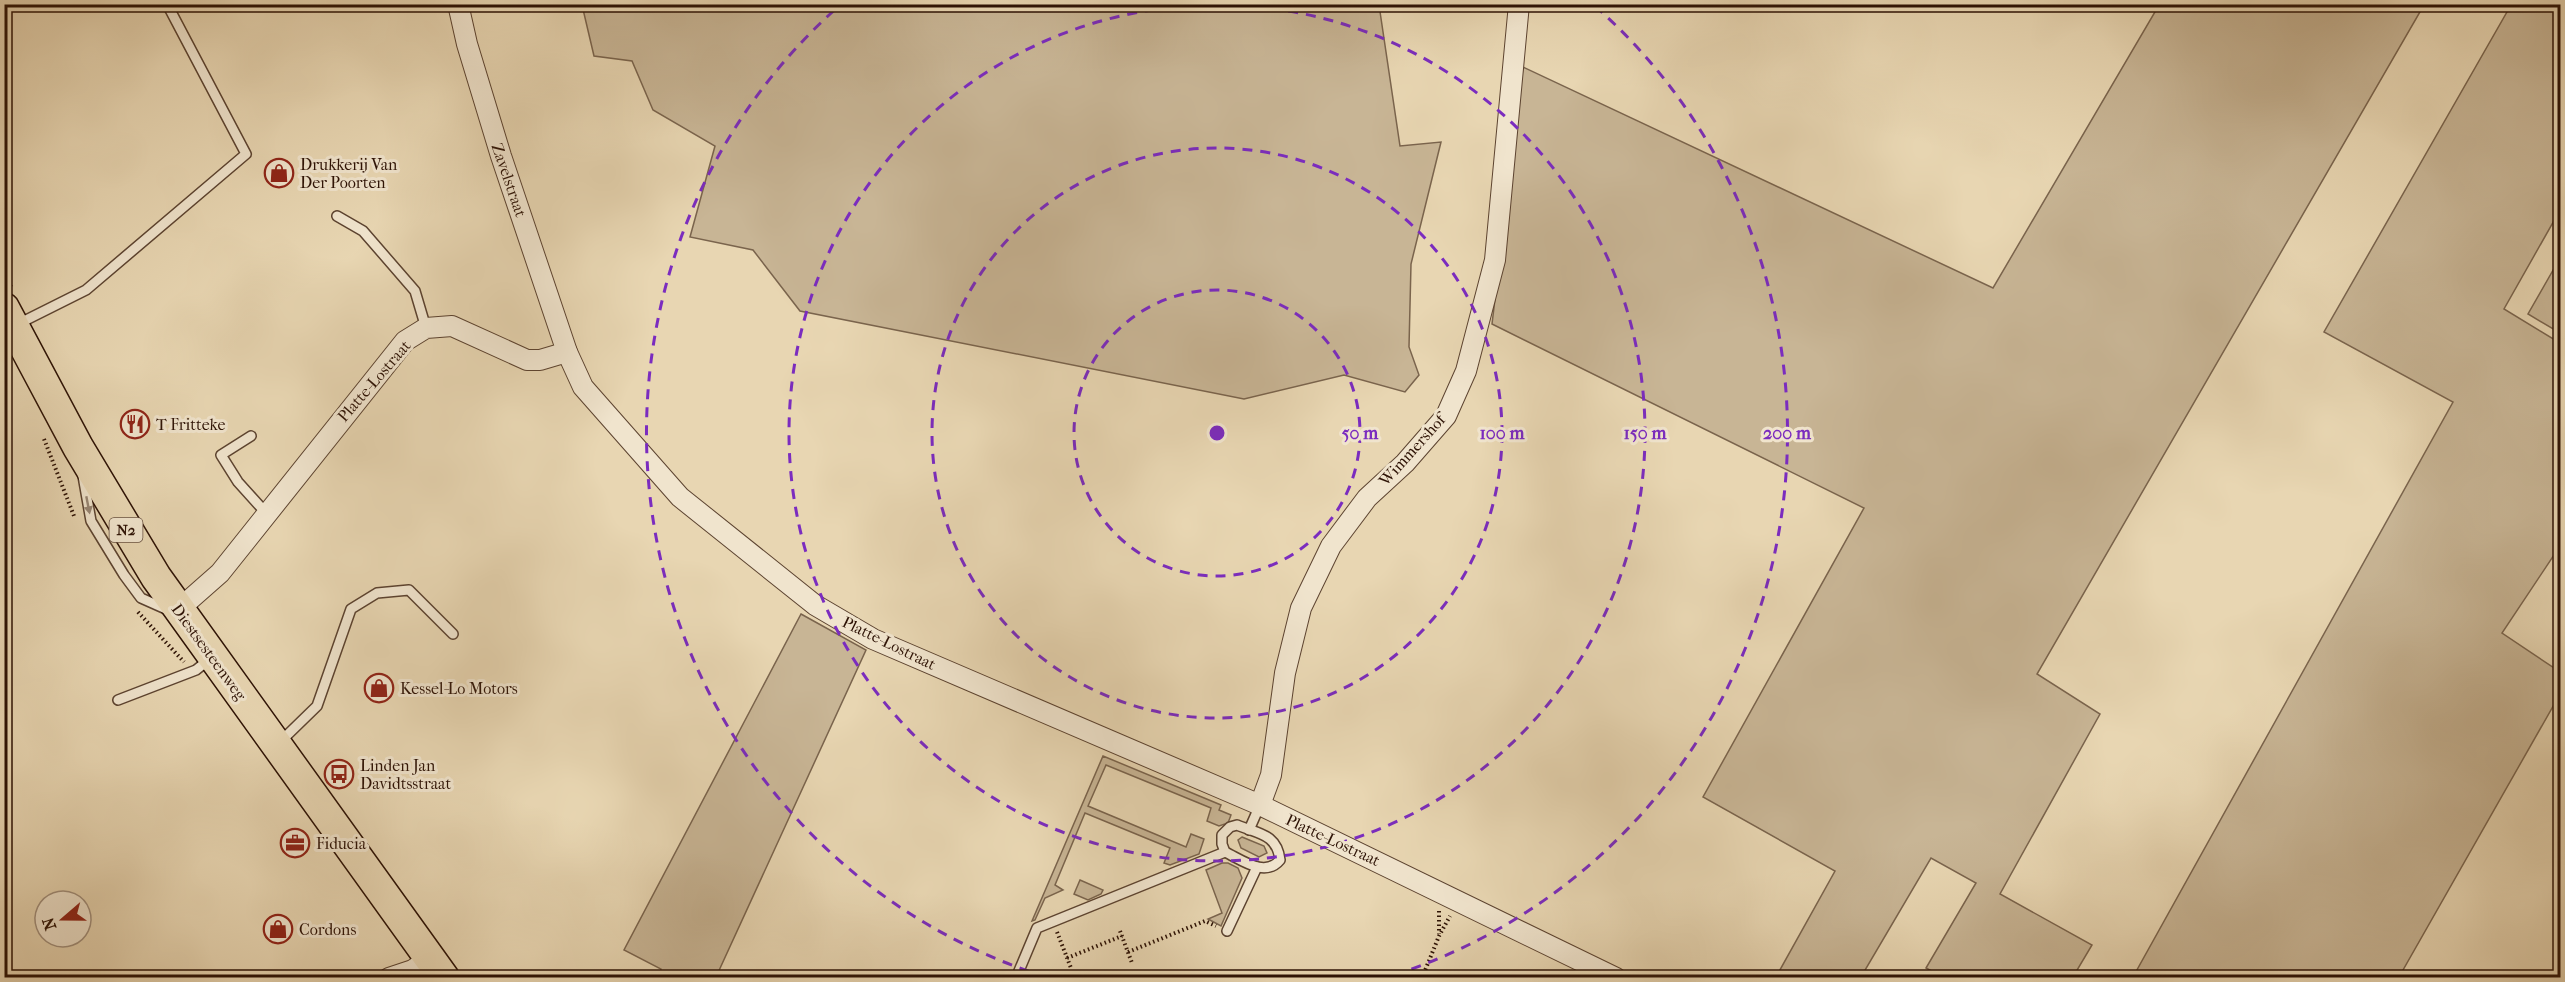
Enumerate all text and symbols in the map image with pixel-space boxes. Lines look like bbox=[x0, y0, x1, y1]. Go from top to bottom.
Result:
street label: Zavelstraat bbox=[488, 141, 531, 220]
place label: Drukkerij Van Der Poorten bbox=[300, 155, 398, 192]
shop icon: Drukkerij Van Der Poorten bbox=[263, 157, 295, 189]
street label: Platte-Lostraat bbox=[333, 336, 415, 426]
restaurant icon: T Fritteke bbox=[119, 408, 151, 440]
street label: Wimmershof bbox=[1374, 408, 1452, 490]
place label: T Fritteke bbox=[156, 415, 226, 434]
centre of rings bbox=[1207, 423, 1227, 443]
text: 50 m bbox=[1342, 423, 1379, 444]
text: 100 m bbox=[1479, 423, 1526, 444]
text: 150 m bbox=[1624, 423, 1667, 444]
text: 200 m bbox=[1763, 423, 1812, 444]
one-way arrow bbox=[84, 496, 93, 515]
road number: N2 bbox=[110, 518, 142, 542]
street label: Diestsesteenweg bbox=[168, 600, 251, 704]
street label: Platte-Lostraat bbox=[839, 612, 939, 674]
shop icon: Kessel-Lo Motors bbox=[363, 672, 395, 704]
place label: Kessel-Lo Motors bbox=[400, 679, 518, 698]
place label: Linden Jan Davidtsstraat bbox=[360, 756, 452, 793]
bus stop icon: Linden Jan Davidtsstraat bbox=[323, 758, 355, 790]
street label: Platte-Lostraat bbox=[1283, 810, 1383, 870]
office icon: Fiducia bbox=[279, 827, 311, 859]
place label: Fiducia bbox=[316, 834, 367, 853]
north arrow bbox=[33, 889, 93, 949]
shop icon: Cordons bbox=[262, 913, 294, 945]
text: N bbox=[38, 914, 60, 933]
place label: Cordons bbox=[299, 920, 356, 939]

